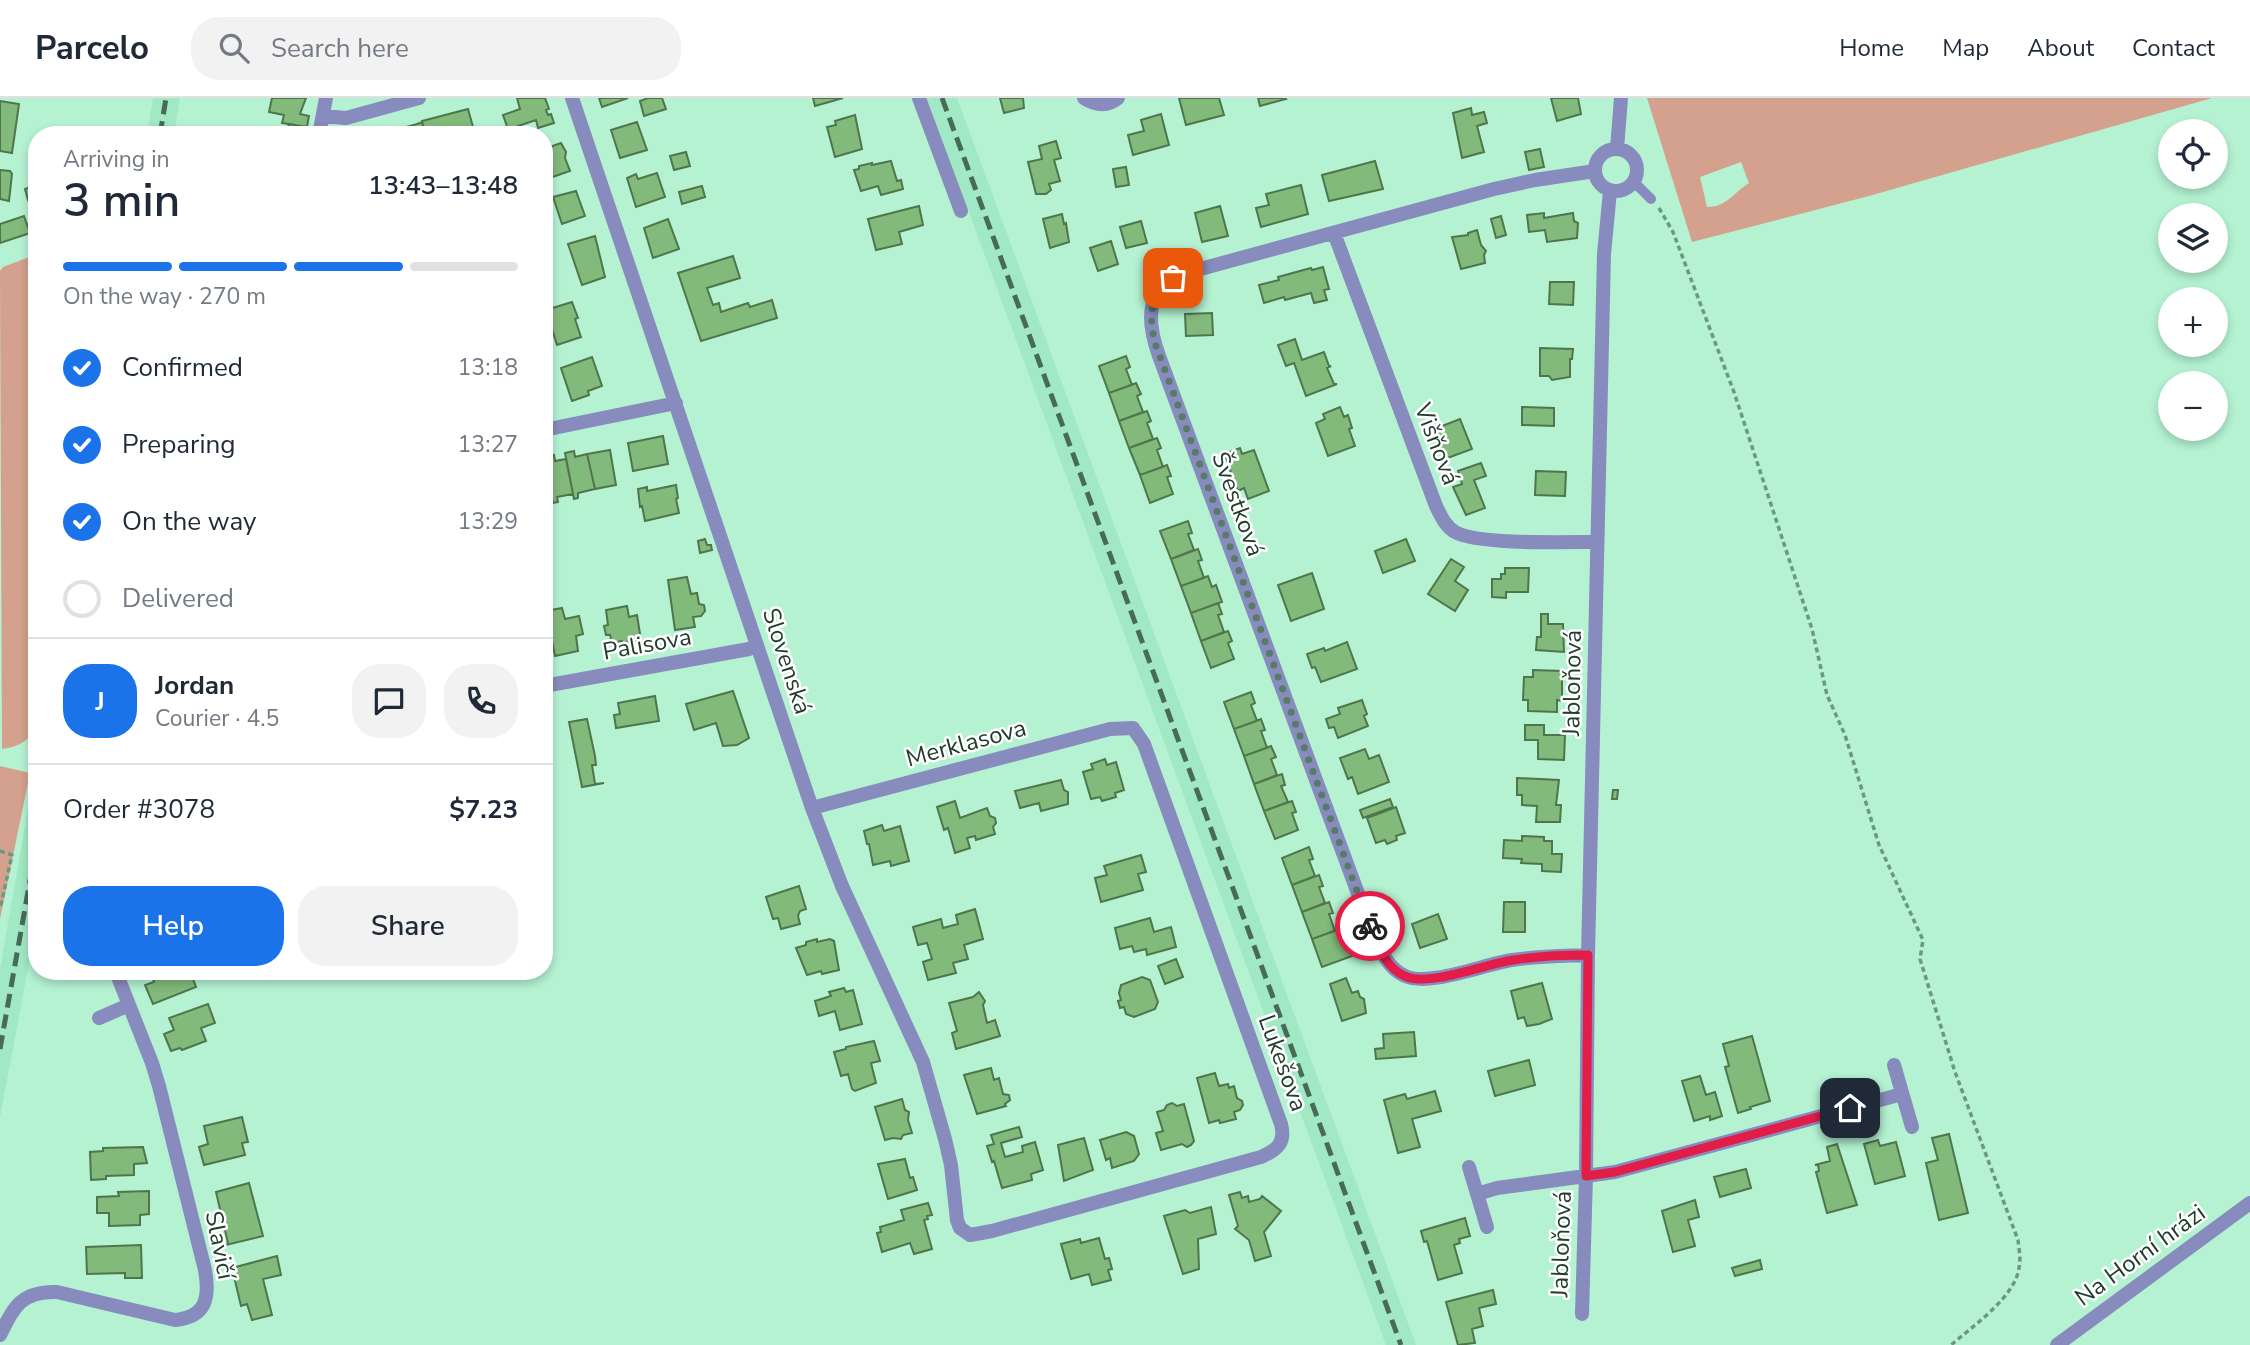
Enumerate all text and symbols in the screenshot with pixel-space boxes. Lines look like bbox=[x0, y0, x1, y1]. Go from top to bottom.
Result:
search box bbox=[191, 17, 681, 80]
text: Parcelo bbox=[35, 26, 149, 71]
icon: search bbox=[215, 29, 253, 67]
text: Search here bbox=[271, 31, 409, 66]
text: Home bbox=[1839, 32, 1904, 64]
text: Map bbox=[1942, 32, 1989, 64]
text: About bbox=[2027, 32, 2094, 64]
text: Contact bbox=[2132, 32, 2215, 64]
map controls bbox=[2158, 119, 2228, 441]
button: locate bbox=[2158, 119, 2228, 189]
text: Arriving in bbox=[63, 144, 170, 175]
text: 13:43–13:48 bbox=[368, 168, 518, 203]
text: 3 min bbox=[63, 169, 180, 232]
button: layers bbox=[2158, 203, 2228, 273]
pin bbox=[1143, 248, 1203, 308]
icon: bag bbox=[1154, 259, 1192, 297]
text: On the way · 270 m bbox=[63, 281, 266, 312]
button: + bbox=[2158, 287, 2228, 357]
icon: check bbox=[63, 349, 101, 387]
text: Confirmed bbox=[122, 350, 243, 385]
text: 13:18 bbox=[458, 352, 518, 383]
button: − bbox=[2158, 371, 2228, 441]
street label: Višňová bbox=[1406, 398, 1467, 490]
icon: check bbox=[63, 426, 101, 464]
text: Preparing bbox=[122, 427, 235, 462]
text: 13:27 bbox=[458, 429, 518, 460]
street label: Švestková bbox=[1204, 447, 1272, 561]
icon: check bbox=[63, 503, 101, 541]
text: On the way bbox=[122, 504, 256, 539]
text: 13:29 bbox=[458, 506, 518, 537]
text: Delivered bbox=[122, 581, 234, 616]
street label: Slovenská bbox=[755, 604, 819, 718]
street label: Palisova bbox=[600, 620, 694, 668]
street label: Jabloňová bbox=[1555, 629, 1589, 738]
button: chat bbox=[352, 664, 426, 738]
button: phone bbox=[444, 664, 518, 738]
text: Jordan bbox=[155, 668, 234, 703]
text: J bbox=[95, 684, 105, 719]
text: Courier · 4.5 bbox=[155, 703, 279, 734]
street label: Merklasova bbox=[902, 712, 1030, 774]
text: Order #3078 bbox=[63, 792, 215, 827]
text: $7.23 bbox=[449, 792, 518, 827]
button: Help bbox=[63, 886, 284, 966]
button: Share bbox=[298, 886, 518, 966]
courier bbox=[1335, 891, 1405, 961]
icon: bike bbox=[1351, 907, 1389, 945]
street label: Lukešova bbox=[1251, 1010, 1315, 1116]
pin bbox=[1820, 1078, 1880, 1138]
icon: home bbox=[1831, 1089, 1869, 1127]
street label: Jabloňová bbox=[1543, 1190, 1579, 1299]
street label: Na Horní hrázi bbox=[2068, 1197, 2212, 1313]
street label: Slavičí bbox=[198, 1208, 243, 1283]

